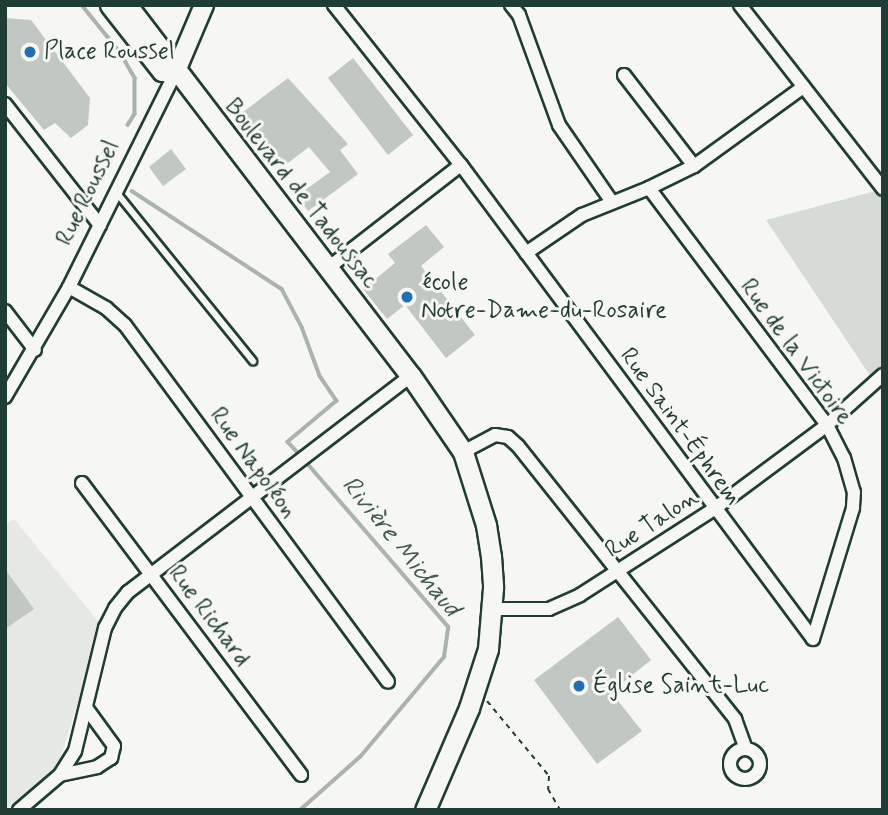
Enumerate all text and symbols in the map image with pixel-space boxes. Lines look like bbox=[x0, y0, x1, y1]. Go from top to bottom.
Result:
place label: Place Roussel bbox=[44, 38, 174, 66]
marker: Place Roussel bbox=[22, 44, 38, 60]
street label: Boulevard de Tadoussac bbox=[218, 93, 384, 295]
street label: Rue Roussel bbox=[50, 136, 126, 250]
place label: école Notre-Dame-du-Rosaire bbox=[421, 269, 667, 325]
street label: Rue de la Victoire bbox=[734, 274, 858, 430]
marker: école Notre-Dame-du-Rosaire bbox=[399, 289, 415, 305]
street label: Rue Saint-Éphrem bbox=[614, 343, 746, 511]
street label: Rue Napoléon bbox=[204, 403, 302, 523]
water label: Rivière Michaud bbox=[334, 471, 466, 623]
street label: Rue Talon bbox=[602, 485, 702, 563]
street label: Rue Richard bbox=[162, 560, 256, 672]
place label: Église Saint-Luc bbox=[593, 672, 763, 700]
marker: Église Saint-Luc bbox=[571, 678, 587, 694]

